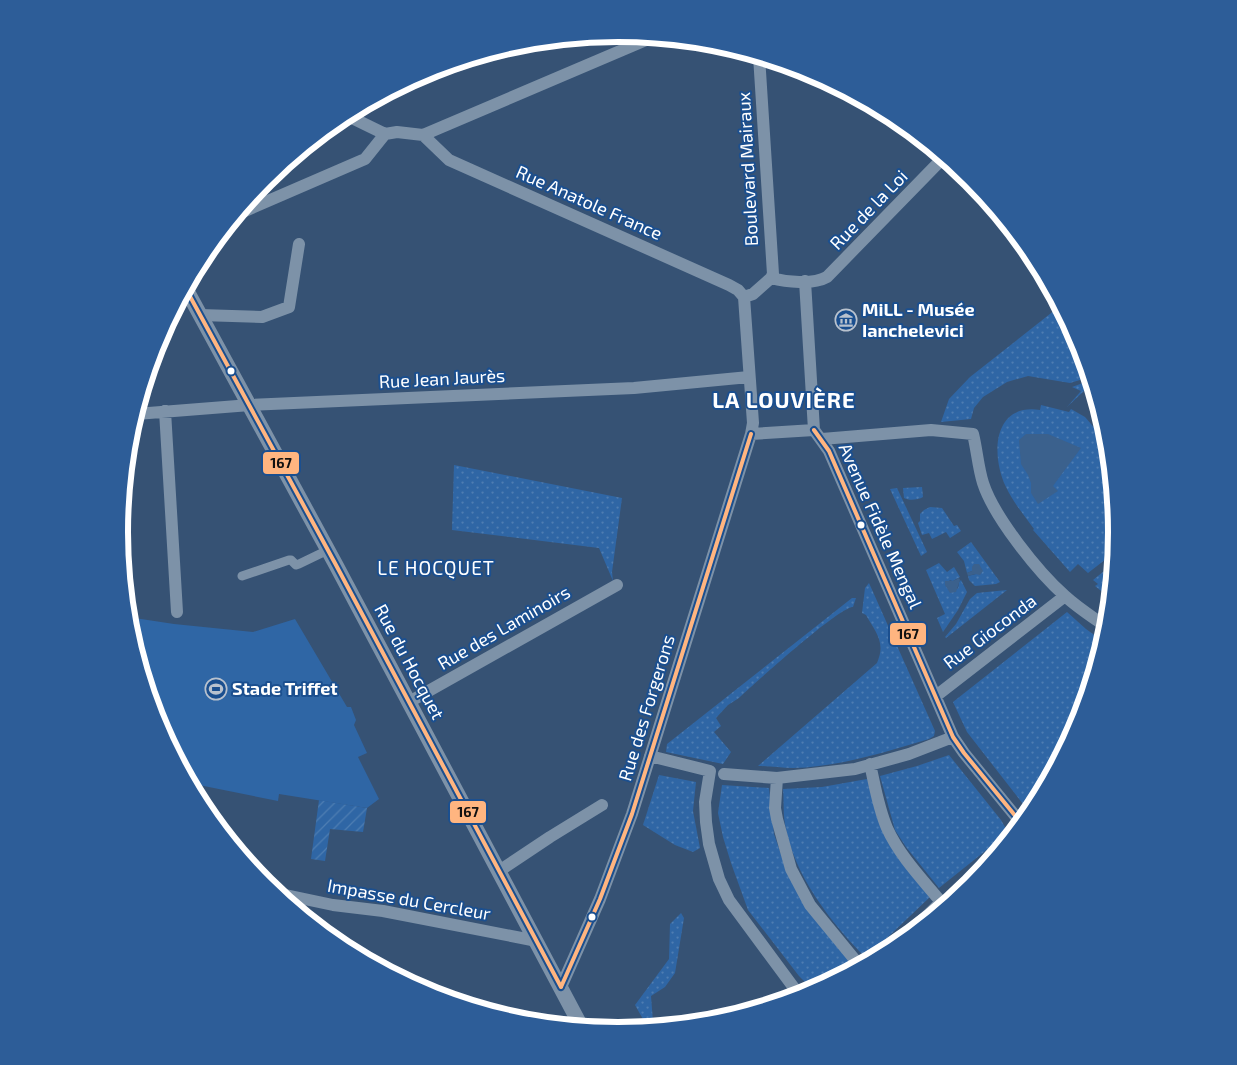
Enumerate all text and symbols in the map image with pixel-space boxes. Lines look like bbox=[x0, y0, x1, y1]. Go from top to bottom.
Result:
street label: Boulevard Mairaux bbox=[732, 91, 762, 247]
street label: Rue Anatole France bbox=[513, 160, 666, 244]
street label: Rue de la Loi bbox=[825, 165, 912, 254]
place label: MiLL - Musée Ianchelevici bbox=[862, 298, 975, 341]
museum icon: MiLL - Musée Ianchelevici bbox=[834, 308, 858, 332]
street label: Rue Jean Jaurès bbox=[378, 364, 506, 392]
unlabelled marker bbox=[226, 366, 236, 376]
district label: LA LOUVIÈRE bbox=[712, 386, 856, 412]
street label: Avenue Fidèle Mengal bbox=[835, 440, 928, 612]
line badge: 167 bbox=[262, 451, 300, 475]
text: 167 bbox=[270, 454, 292, 471]
unlabelled marker bbox=[856, 520, 866, 530]
district label: LE HOCQUET bbox=[377, 556, 495, 579]
street label: Rue des Laminoirs bbox=[433, 580, 574, 674]
street label: Rue Gioconda bbox=[939, 589, 1040, 673]
street label: Rue du Hocquet bbox=[370, 600, 450, 723]
line badge: 167 bbox=[889, 622, 927, 646]
text: 167 bbox=[897, 625, 919, 642]
street label: Rue des Forgerons bbox=[613, 632, 679, 783]
sports icon: Stade Triffet bbox=[204, 677, 228, 701]
place label: Stade Triffet bbox=[232, 677, 338, 699]
line badge: 167 bbox=[449, 800, 487, 824]
text: 167 bbox=[457, 803, 479, 820]
street label: Impasse du Cercleur bbox=[326, 874, 493, 924]
unlabelled marker bbox=[587, 912, 597, 922]

